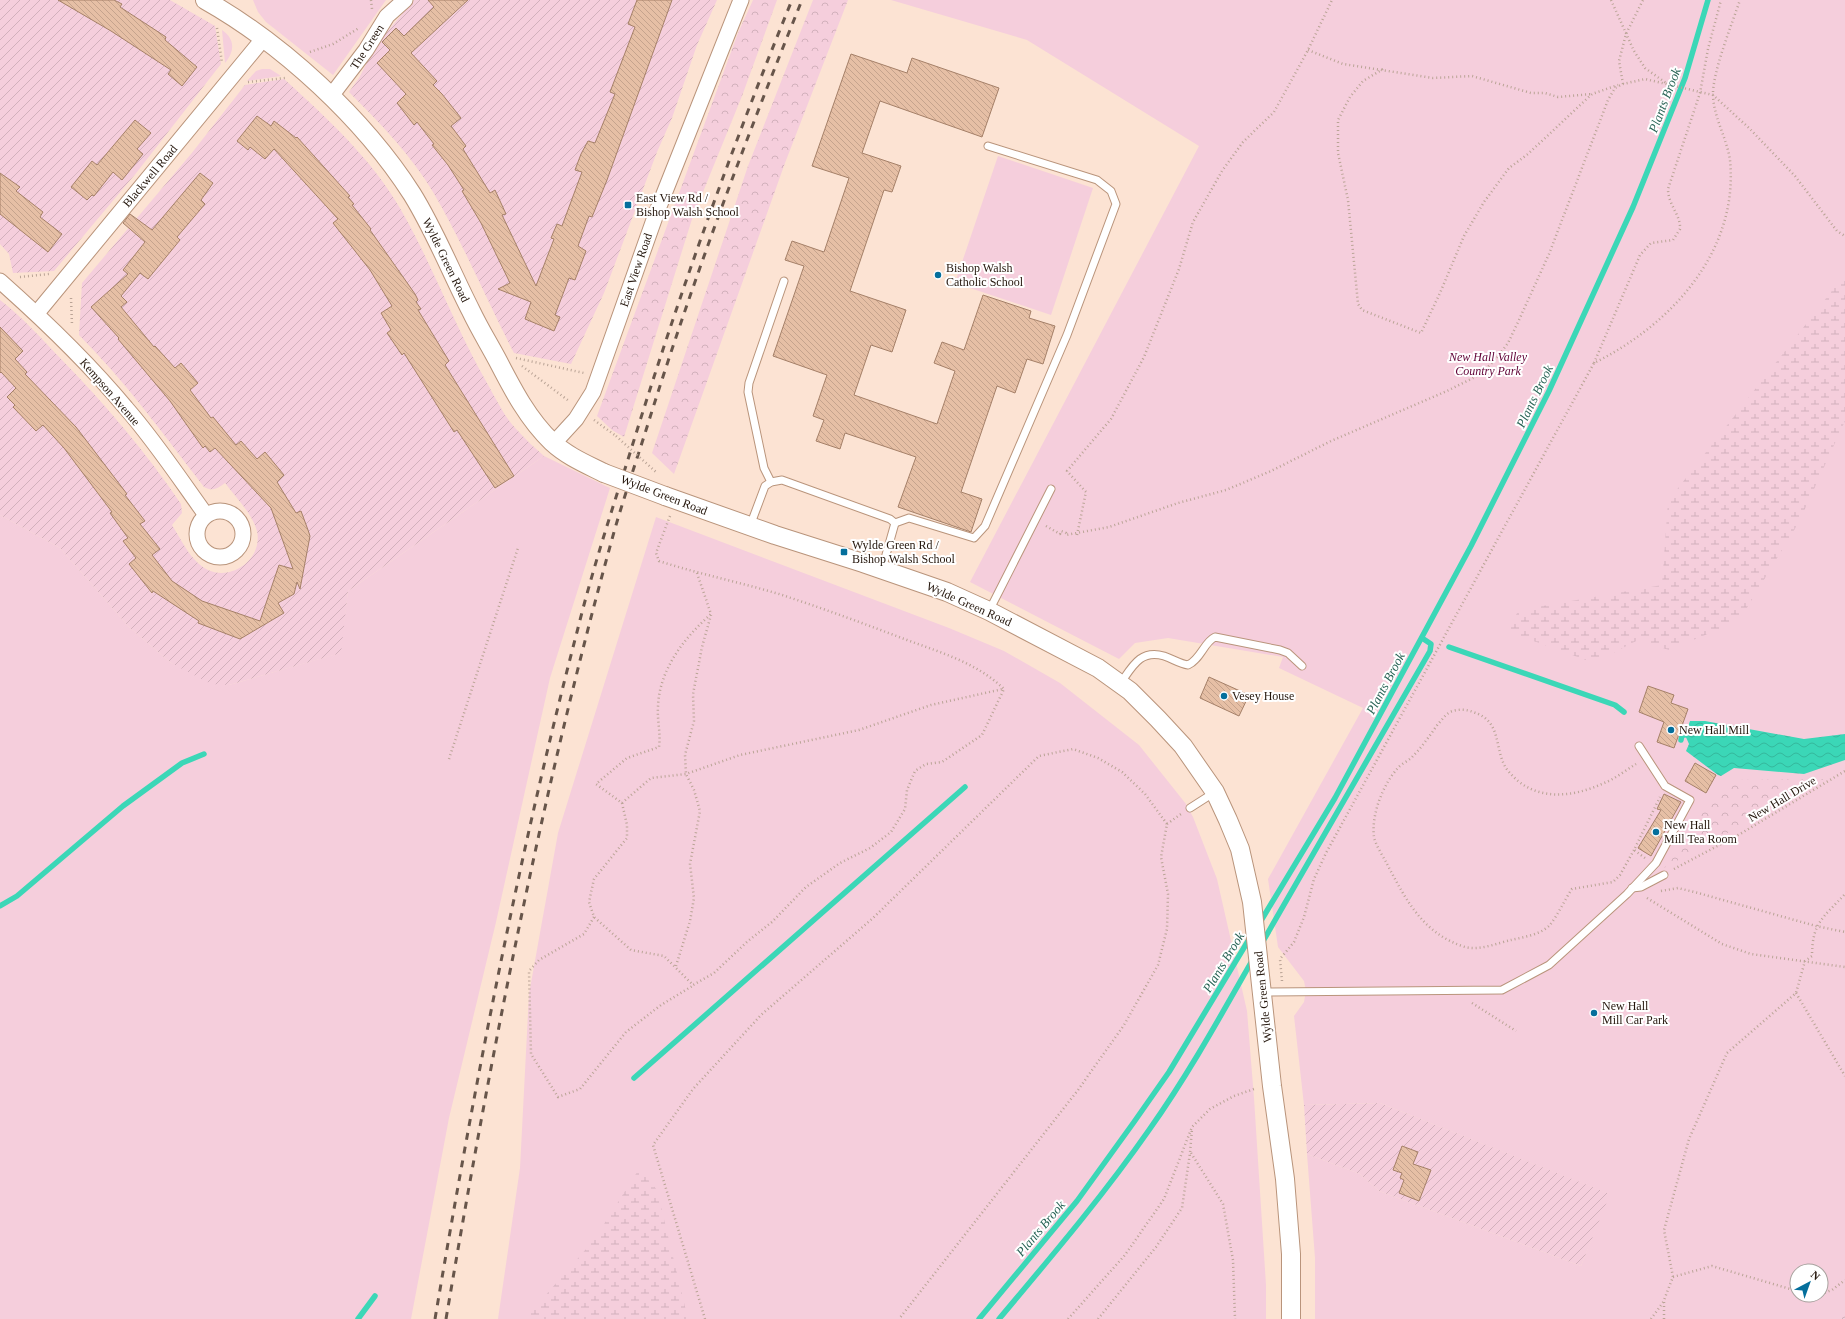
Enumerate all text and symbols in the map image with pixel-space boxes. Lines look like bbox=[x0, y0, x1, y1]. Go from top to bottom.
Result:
street label: The Green bbox=[347, 22, 387, 72]
water label: Plants Brook bbox=[1645, 66, 1684, 135]
street label: Blackwell Road bbox=[120, 142, 180, 210]
place label: East View Rd / Bishop Walsh School bbox=[636, 191, 739, 219]
marker: East View Rd / Bishop Walsh School bbox=[623, 200, 633, 210]
street label: Wylde Green Road bbox=[420, 216, 472, 304]
street label: East View Road bbox=[617, 231, 655, 309]
place label: Bishop Walsh Catholic School bbox=[946, 261, 1024, 289]
marker: Bishop Walsh Catholic School bbox=[933, 270, 943, 280]
park label: New Hall Valley Country Park bbox=[1448, 350, 1528, 378]
street label: Kempson Avenue bbox=[77, 355, 143, 429]
water label: Plants Brook bbox=[1512, 362, 1556, 431]
street label: Wylde Green Road bbox=[619, 472, 709, 518]
place label: Wylde Green Rd / Bishop Walsh School bbox=[852, 538, 955, 566]
marker: Wylde Green Rd / Bishop Walsh School bbox=[839, 547, 849, 557]
street label: Wylde Green Road bbox=[924, 579, 1014, 629]
water label: Plants Brook bbox=[1362, 650, 1408, 718]
place label: Vesey House bbox=[1232, 689, 1294, 703]
marker: Vesey House bbox=[1219, 691, 1229, 701]
place label: New Hall Mill bbox=[1679, 723, 1750, 737]
marker: New Hall Mill bbox=[1666, 725, 1676, 735]
street label: New Hall Drive bbox=[1746, 773, 1818, 825]
place label: New Hall Mill Tea Room bbox=[1664, 818, 1738, 846]
marker: New Hall Mill Tea Room bbox=[1651, 827, 1661, 837]
water label: Plants Brook bbox=[1199, 929, 1247, 996]
street label: Wylde Green Road bbox=[1251, 951, 1275, 1043]
place label: New Hall Mill Car Park bbox=[1602, 999, 1668, 1027]
marker: New Hall Mill Car Park bbox=[1589, 1008, 1599, 1018]
water label: Plants Brook bbox=[1012, 1197, 1068, 1260]
north arrow bbox=[1789, 1263, 1829, 1303]
text: N bbox=[1809, 1268, 1823, 1283]

